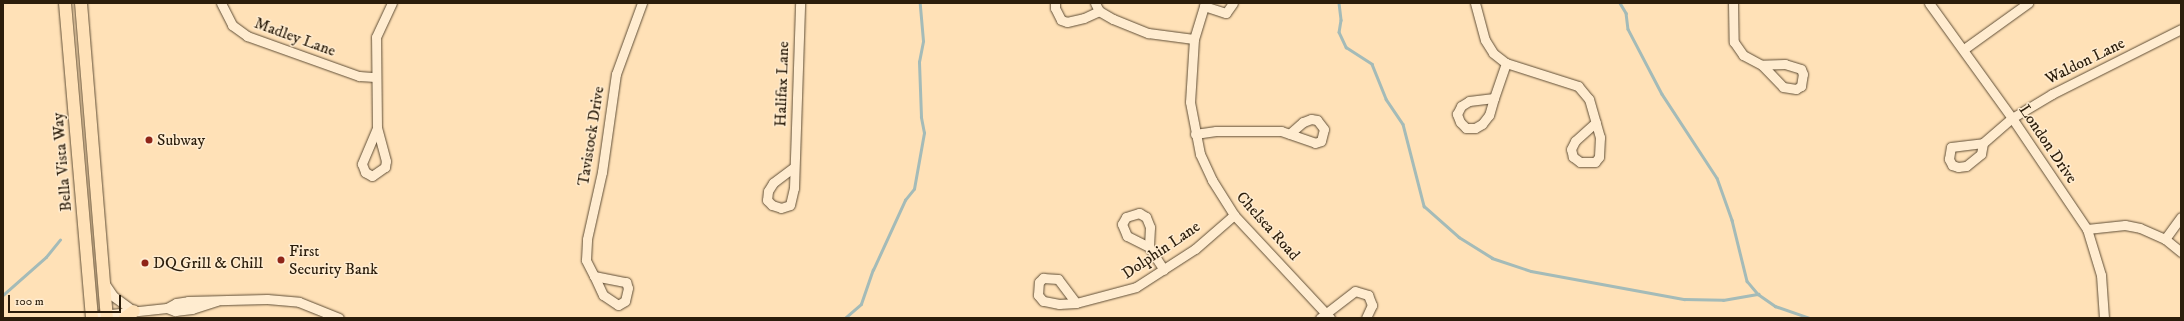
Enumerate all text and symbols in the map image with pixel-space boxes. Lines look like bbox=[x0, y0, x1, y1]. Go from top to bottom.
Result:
street label: Madley Lane bbox=[252, 13, 338, 61]
street label: Waldon Lane bbox=[2042, 33, 2128, 89]
street label: Halifax Lane bbox=[771, 41, 793, 127]
street label: Tavistock Drive bbox=[574, 85, 608, 187]
street label: London Drive bbox=[2015, 101, 2081, 187]
street label: Bella Vista Way bbox=[48, 112, 76, 212]
place label: Subway bbox=[157, 130, 205, 150]
marker: Subway bbox=[144, 135, 154, 145]
street label: Chelsea Road bbox=[1232, 188, 1304, 264]
street label: Dolphin Lane bbox=[1118, 217, 1204, 283]
place label: First Security Bank bbox=[289, 241, 378, 279]
place label: DQ Grill & Chill bbox=[153, 253, 263, 273]
marker: First Security Bank bbox=[276, 255, 286, 265]
marker: DQ Grill & Chill bbox=[140, 258, 150, 268]
scale bar bbox=[10, 287, 123, 313]
text: 100 m bbox=[15, 294, 44, 309]

